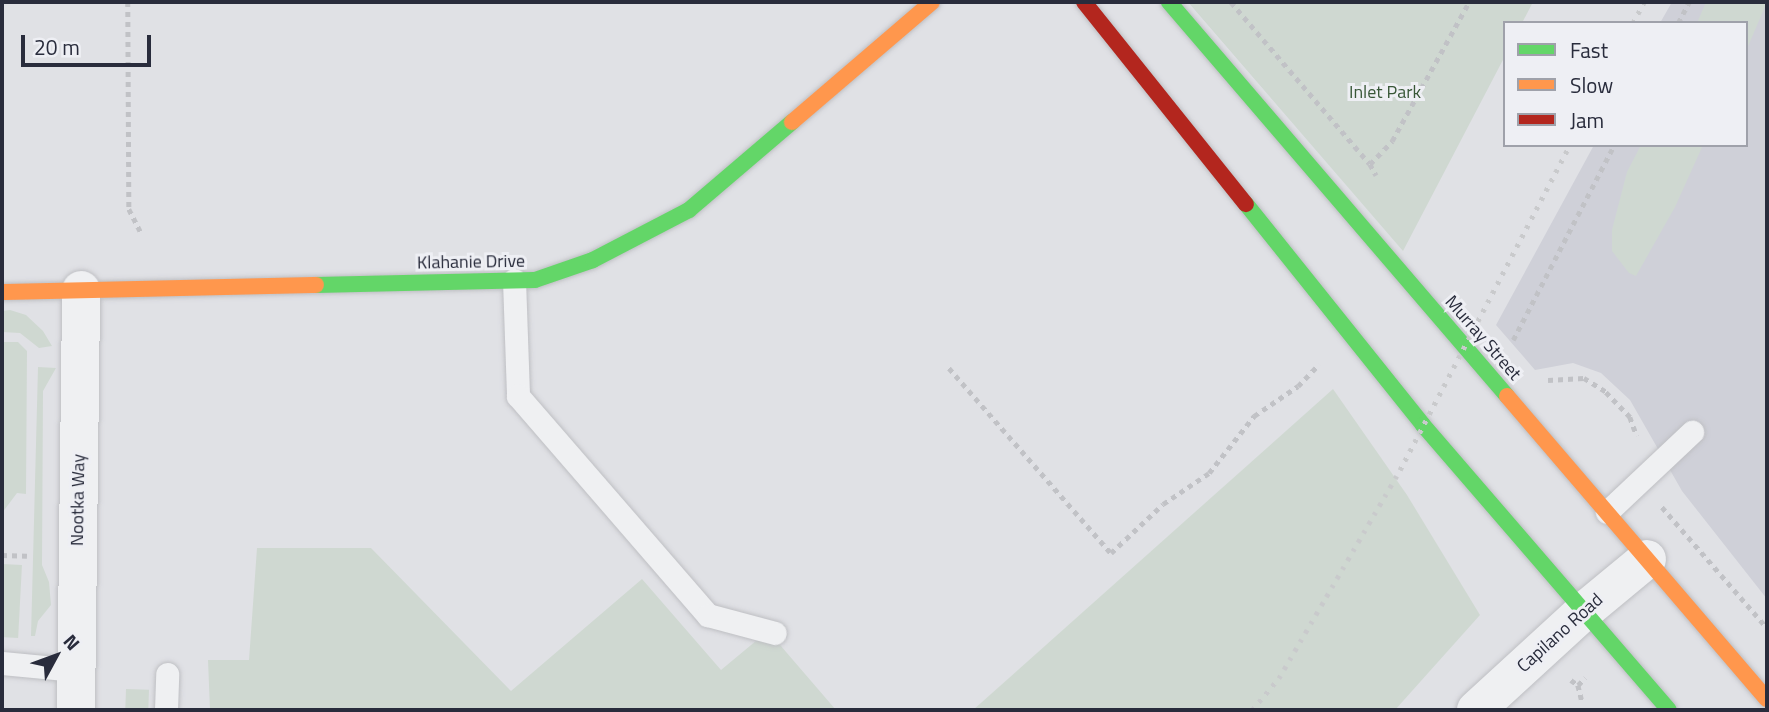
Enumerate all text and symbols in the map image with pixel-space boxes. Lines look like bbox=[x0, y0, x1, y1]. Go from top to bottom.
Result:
scale bar bbox=[24, 21, 154, 65]
legend bbox=[1503, 21, 1748, 147]
text: 20 m bbox=[34, 31, 80, 63]
text: Fast bbox=[1570, 34, 1608, 66]
text: Slow bbox=[1570, 69, 1613, 101]
park label: Inlet Park bbox=[1349, 81, 1421, 103]
text: Jam bbox=[1570, 104, 1604, 136]
street label: Klahanie Drive bbox=[417, 250, 525, 274]
street label: Murray Street bbox=[1440, 291, 1526, 385]
street label: Nootka Way bbox=[66, 454, 90, 546]
street label: Capilano Road bbox=[1513, 589, 1607, 677]
north arrow bbox=[21, 621, 91, 691]
text: N bbox=[57, 627, 87, 656]

